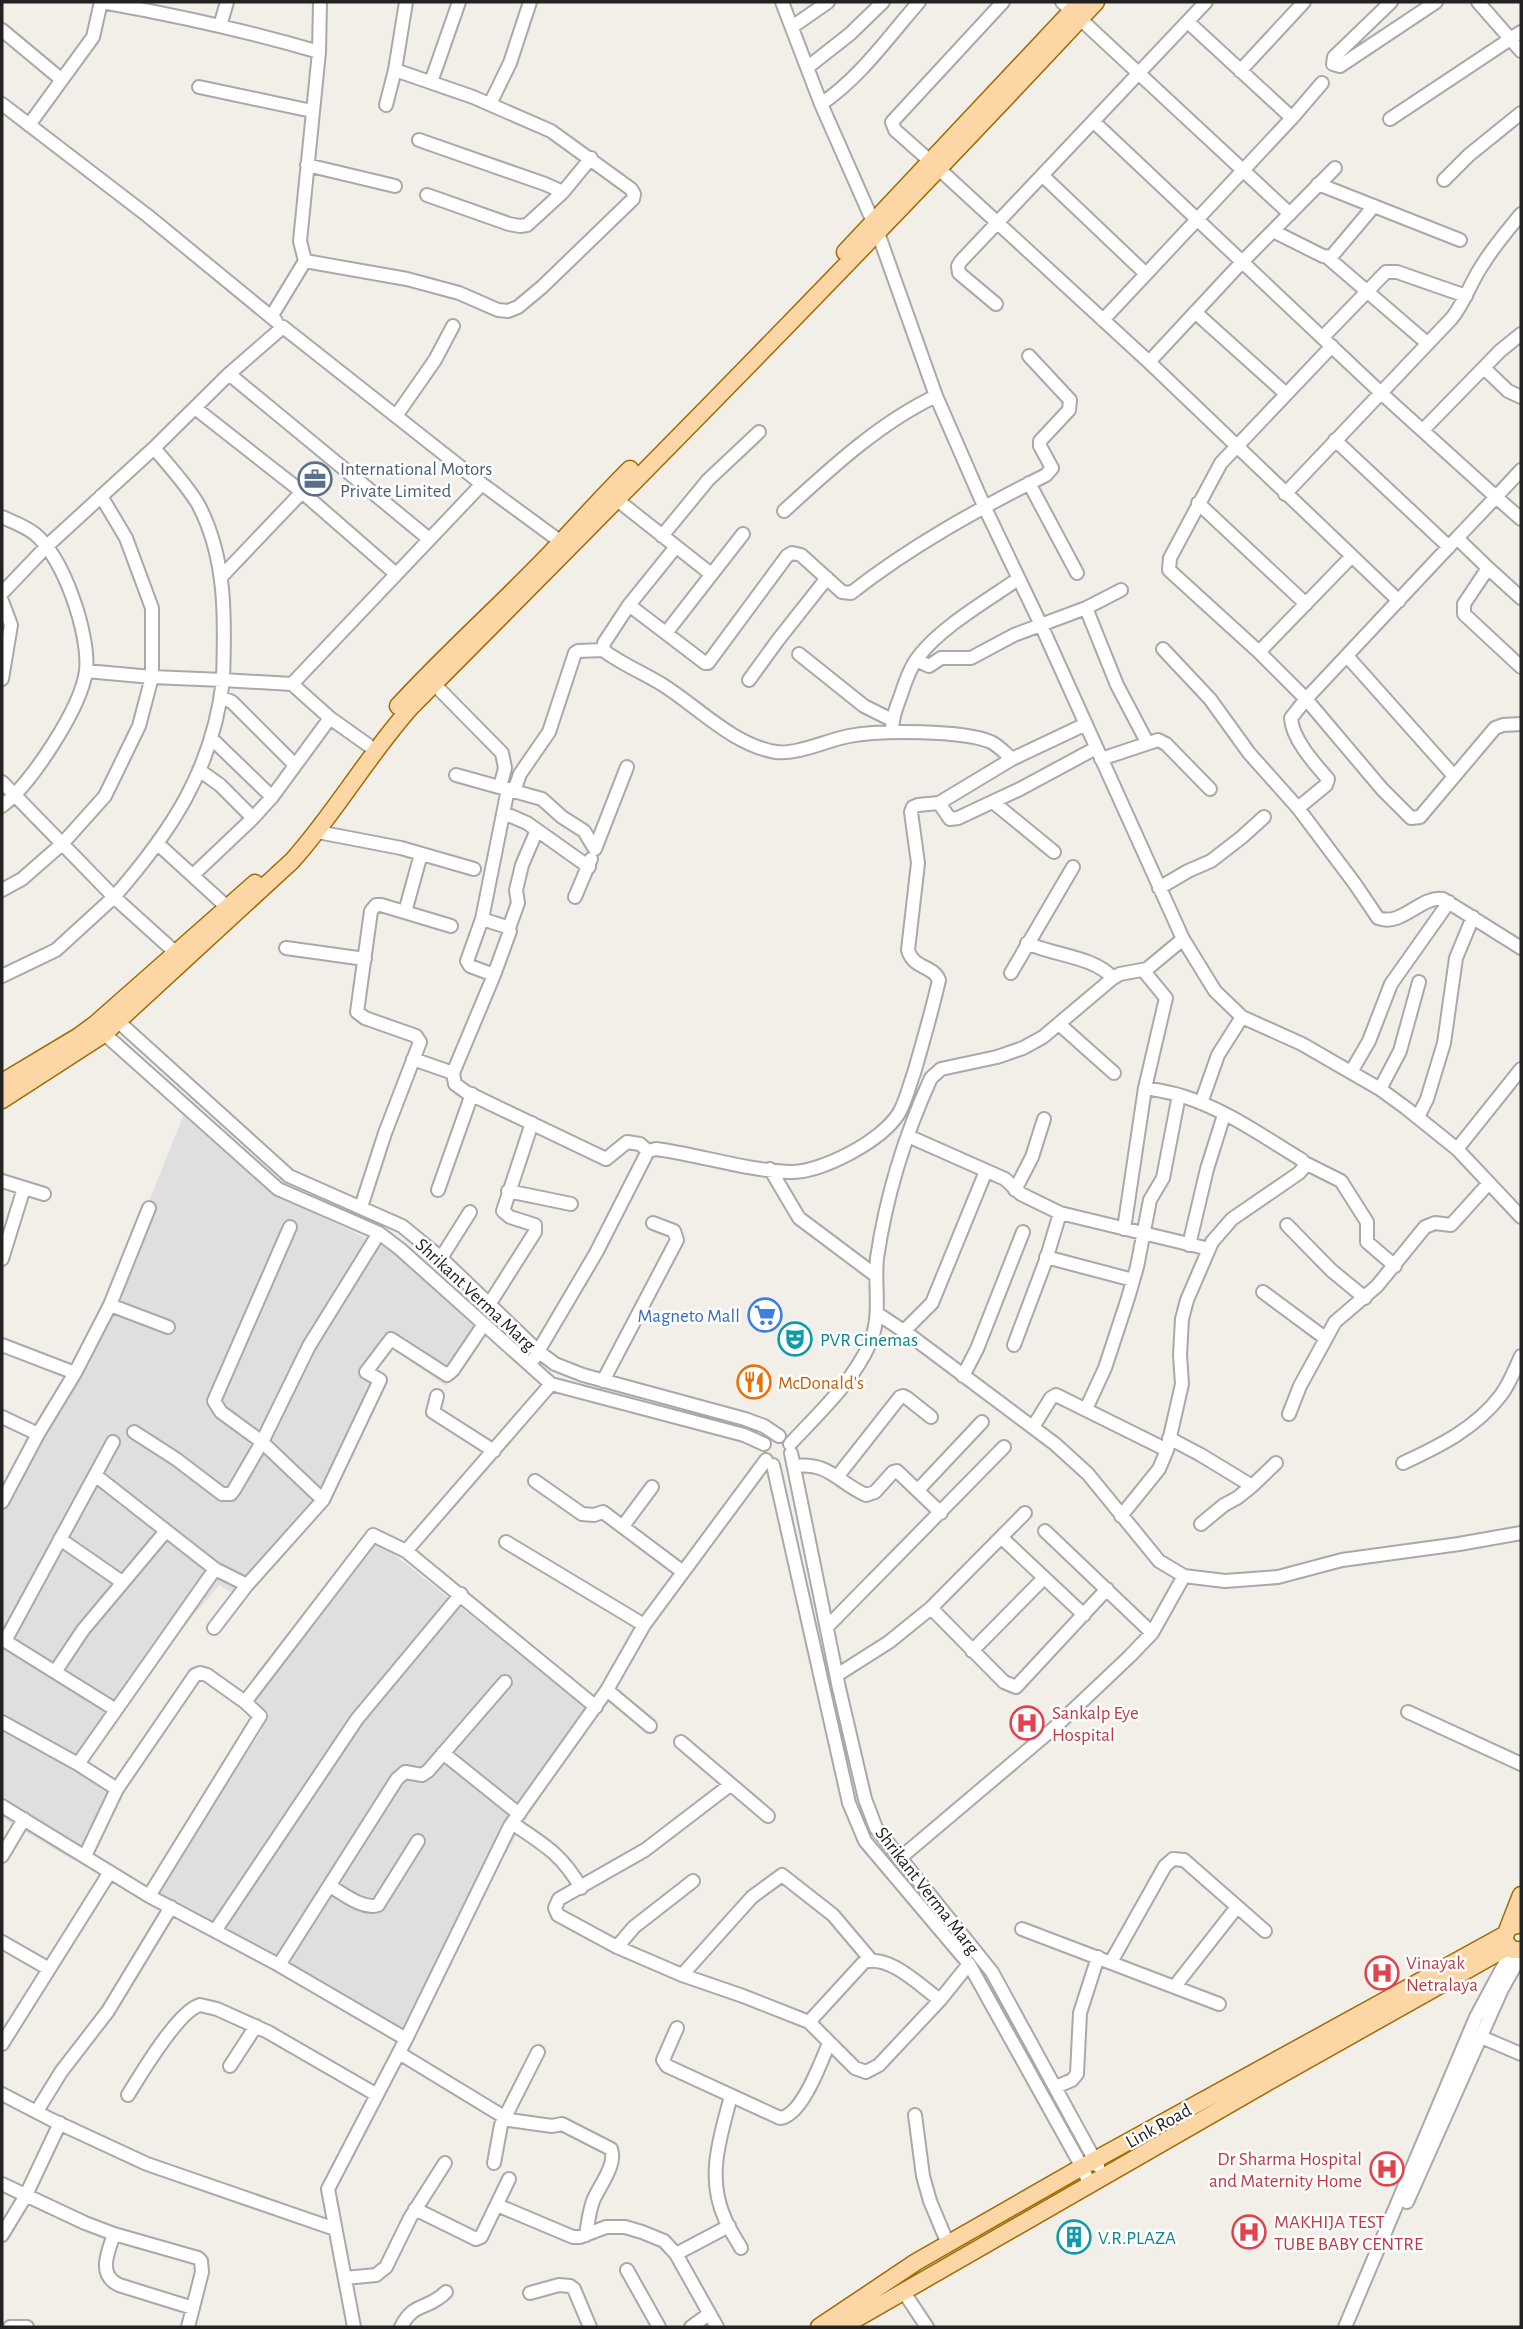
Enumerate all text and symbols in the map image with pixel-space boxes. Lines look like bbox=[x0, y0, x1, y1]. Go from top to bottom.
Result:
office icon: International Motors Private Limited bbox=[296, 460, 334, 498]
place label: International Motors Private Limited bbox=[340, 460, 492, 501]
street label: Shrikant Verma Marg bbox=[412, 1235, 539, 1356]
supermarket icon: Magneto Mall bbox=[746, 1296, 784, 1334]
place label: Magneto Mall bbox=[637, 1307, 740, 1326]
theatre icon: PVR Cinemas bbox=[776, 1320, 814, 1358]
place label: PVR Cinemas bbox=[820, 1331, 918, 1350]
restaurant icon: McDonald's bbox=[735, 1363, 773, 1401]
place label: McDonald's bbox=[778, 1374, 864, 1393]
hospital icon: Sankalp Eye Hospital bbox=[1008, 1704, 1046, 1742]
place label: Sankalp Eye Hospital bbox=[1052, 1704, 1139, 1745]
street label: Shrikant Verma Marg bbox=[871, 1824, 983, 1959]
hospital icon: Vinayak Netralaya bbox=[1363, 1954, 1401, 1992]
place label: Vinayak Netralaya bbox=[1406, 1954, 1478, 1995]
street label: Link Road bbox=[1123, 2101, 1195, 2152]
place label: Dr Sharma Hospital and Maternity Home bbox=[1209, 2150, 1362, 2191]
hospital icon: Dr Sharma Hospital and Maternity Home bbox=[1368, 2150, 1406, 2188]
hospital icon: MAKHIJA TEST TUBE BABY CENTRE bbox=[1230, 2213, 1268, 2251]
place label: MAKHIJA TEST TUBE BABY CENTRE bbox=[1274, 2213, 1423, 2254]
building icon: V.R.PLAZA bbox=[1055, 2218, 1093, 2256]
place label: V.R.PLAZA bbox=[1098, 2229, 1176, 2248]

